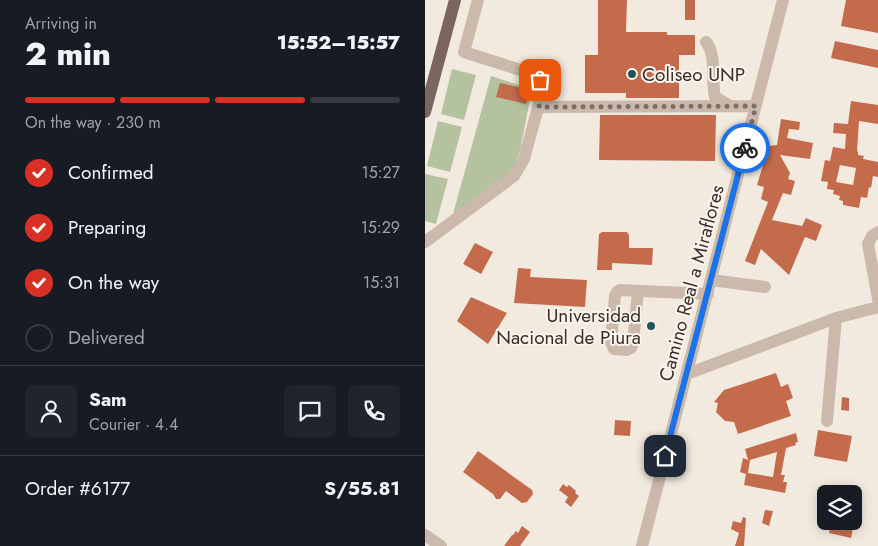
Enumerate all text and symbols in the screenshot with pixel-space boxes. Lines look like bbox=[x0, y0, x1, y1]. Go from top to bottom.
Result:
text: Arriving in bbox=[25, 12, 97, 35]
text: 15:52–15:57 bbox=[277, 29, 400, 56]
text: 2 min bbox=[25, 31, 111, 77]
pin bbox=[519, 59, 561, 101]
place label: Coliseo UNP bbox=[642, 61, 745, 88]
icon: bag bbox=[526, 66, 554, 94]
marker: Coliseo UNP bbox=[626, 68, 638, 80]
text: On the way · 230 m bbox=[25, 111, 161, 134]
courier bbox=[720, 123, 770, 173]
icon: bike bbox=[731, 134, 759, 162]
icon: check bbox=[25, 159, 53, 187]
text: Confirmed bbox=[68, 159, 154, 186]
text: 15:27 bbox=[361, 161, 400, 184]
street label: Camino Real a Miraflores bbox=[652, 182, 731, 384]
icon: check bbox=[25, 214, 53, 242]
text: Preparing bbox=[68, 214, 146, 241]
text: 15:29 bbox=[361, 216, 400, 239]
icon: check bbox=[25, 269, 53, 297]
text: On the way bbox=[68, 269, 159, 296]
text: 15:31 bbox=[363, 271, 400, 294]
place label: Universidad Nacional de Piura bbox=[496, 302, 641, 351]
marker: Universidad Nacional de Piura bbox=[645, 320, 657, 332]
text: Delivered bbox=[68, 324, 145, 351]
button: person bbox=[25, 385, 77, 437]
button: chat bbox=[284, 385, 336, 437]
button: phone bbox=[348, 385, 400, 437]
text: Sam bbox=[89, 386, 127, 413]
text: Courier · 4.4 bbox=[89, 413, 178, 436]
pin bbox=[644, 435, 686, 477]
icon: home bbox=[651, 442, 679, 470]
text: Order #6177 bbox=[25, 475, 130, 502]
text: S/55.81 bbox=[324, 475, 400, 502]
map controls bbox=[817, 485, 862, 530]
button: layers bbox=[817, 485, 862, 530]

